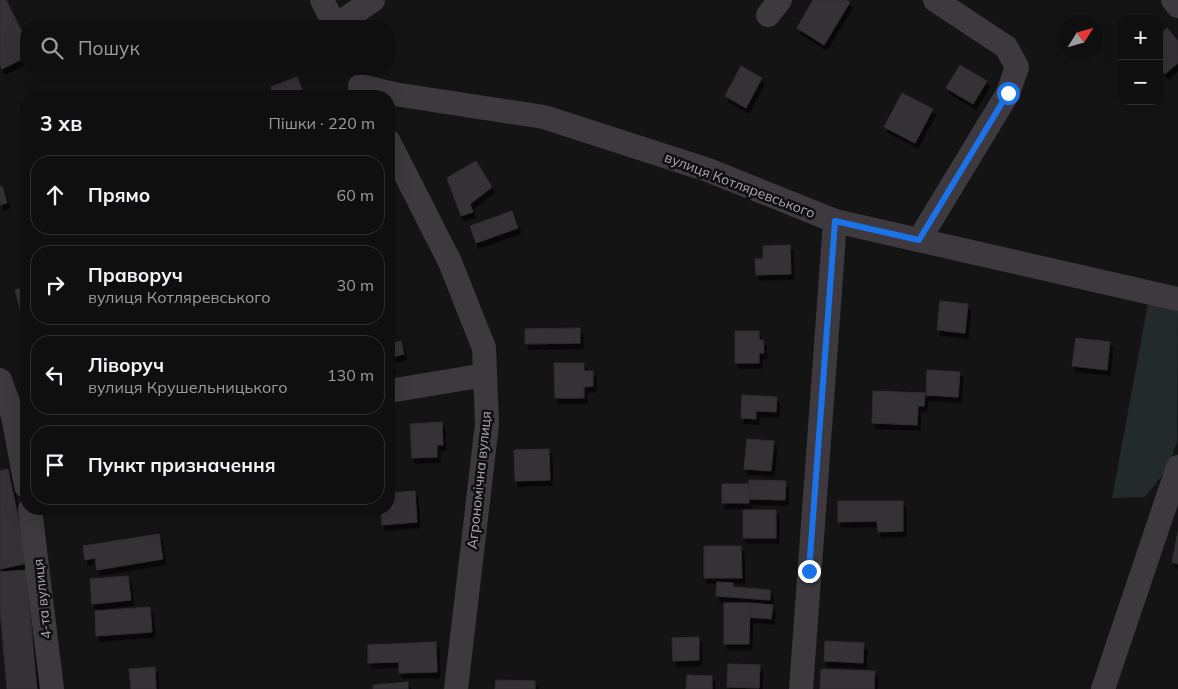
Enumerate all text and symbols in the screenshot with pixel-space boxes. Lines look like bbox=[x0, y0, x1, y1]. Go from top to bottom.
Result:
north arrow bbox=[1058, 15, 1103, 60]
map controls bbox=[1118, 15, 1163, 105]
button: + bbox=[1118, 15, 1163, 60]
search box bbox=[20, 20, 395, 75]
icon: search bbox=[38, 34, 66, 62]
text: Пошук bbox=[78, 36, 140, 60]
button: − bbox=[1118, 60, 1163, 105]
route start bbox=[997, 82, 1020, 105]
text: 3 хв bbox=[40, 110, 82, 136]
text: Пішки · 220 m bbox=[269, 113, 375, 133]
street label: вулиця Котляревського bbox=[662, 148, 818, 222]
icon: ahead bbox=[41, 181, 69, 209]
text: Прямо bbox=[88, 183, 150, 207]
text: 60 m bbox=[337, 185, 374, 205]
text: Праворуч bbox=[88, 263, 183, 287]
icon: right bbox=[41, 271, 69, 299]
text: 30 m bbox=[337, 275, 374, 295]
text: вулиця Котляревського bbox=[88, 287, 271, 307]
text: Ліворуч bbox=[88, 353, 164, 377]
icon: left bbox=[41, 361, 69, 389]
text: 130 m bbox=[327, 365, 374, 385]
text: вулиця Крушельницького bbox=[88, 377, 288, 397]
street label: Агрономічна вулиця bbox=[463, 410, 495, 550]
icon: arrive bbox=[41, 451, 69, 479]
text: Пункт призначення bbox=[88, 453, 276, 477]
street label: 4-та вулиця bbox=[29, 558, 55, 640]
route end bbox=[798, 560, 821, 583]

